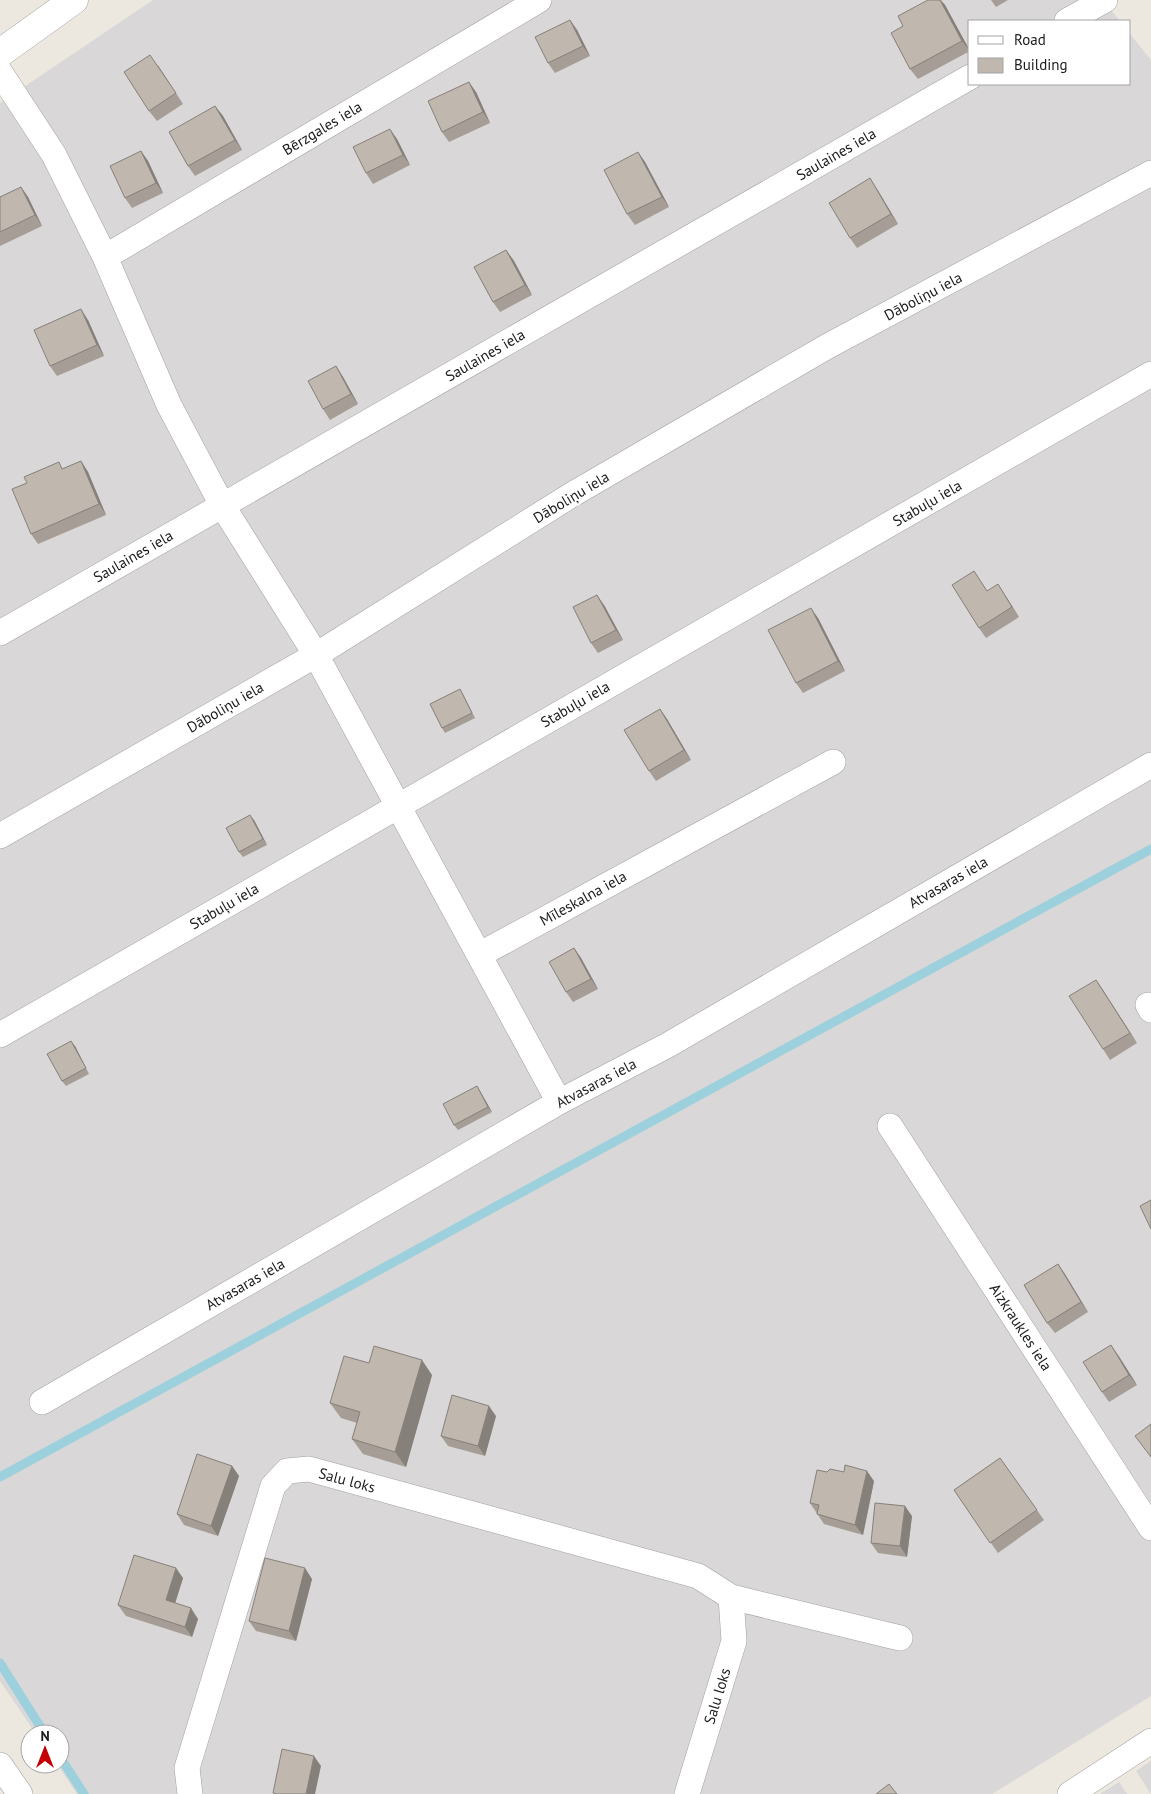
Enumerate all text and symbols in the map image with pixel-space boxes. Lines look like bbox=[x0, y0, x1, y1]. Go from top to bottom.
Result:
legend bbox=[968, 20, 1131, 85]
text: Road bbox=[1014, 30, 1046, 49]
text: Building bbox=[1014, 55, 1068, 74]
street label: Bērzgales iela bbox=[279, 97, 365, 159]
street label: Saulaines iela bbox=[793, 124, 879, 184]
street label: Dāboliņu iela bbox=[881, 268, 965, 324]
street label: Saulaines iela bbox=[442, 325, 528, 385]
street label: Dāboliņu iela bbox=[529, 467, 613, 527]
street label: Stabuļu iela bbox=[889, 476, 965, 530]
street label: Saulaines iela bbox=[90, 526, 176, 586]
street label: Dāboliņu iela bbox=[183, 677, 267, 737]
street label: Stabuļu iela bbox=[537, 677, 613, 731]
street label: Atvasaras iela bbox=[905, 852, 991, 912]
street label: Mīleskalna iela bbox=[536, 866, 630, 930]
street label: Stabuļu iela bbox=[186, 879, 262, 933]
street label: Atvasaras iela bbox=[553, 1054, 639, 1112]
street label: Atvasaras iela bbox=[202, 1254, 288, 1314]
street label: Aizkraukles iela bbox=[986, 1280, 1056, 1374]
street label: Salu loks bbox=[317, 1463, 377, 1497]
street label: Salu loks bbox=[699, 1666, 735, 1726]
north arrow bbox=[20, 1724, 70, 1774]
text: N bbox=[40, 1727, 50, 1745]

